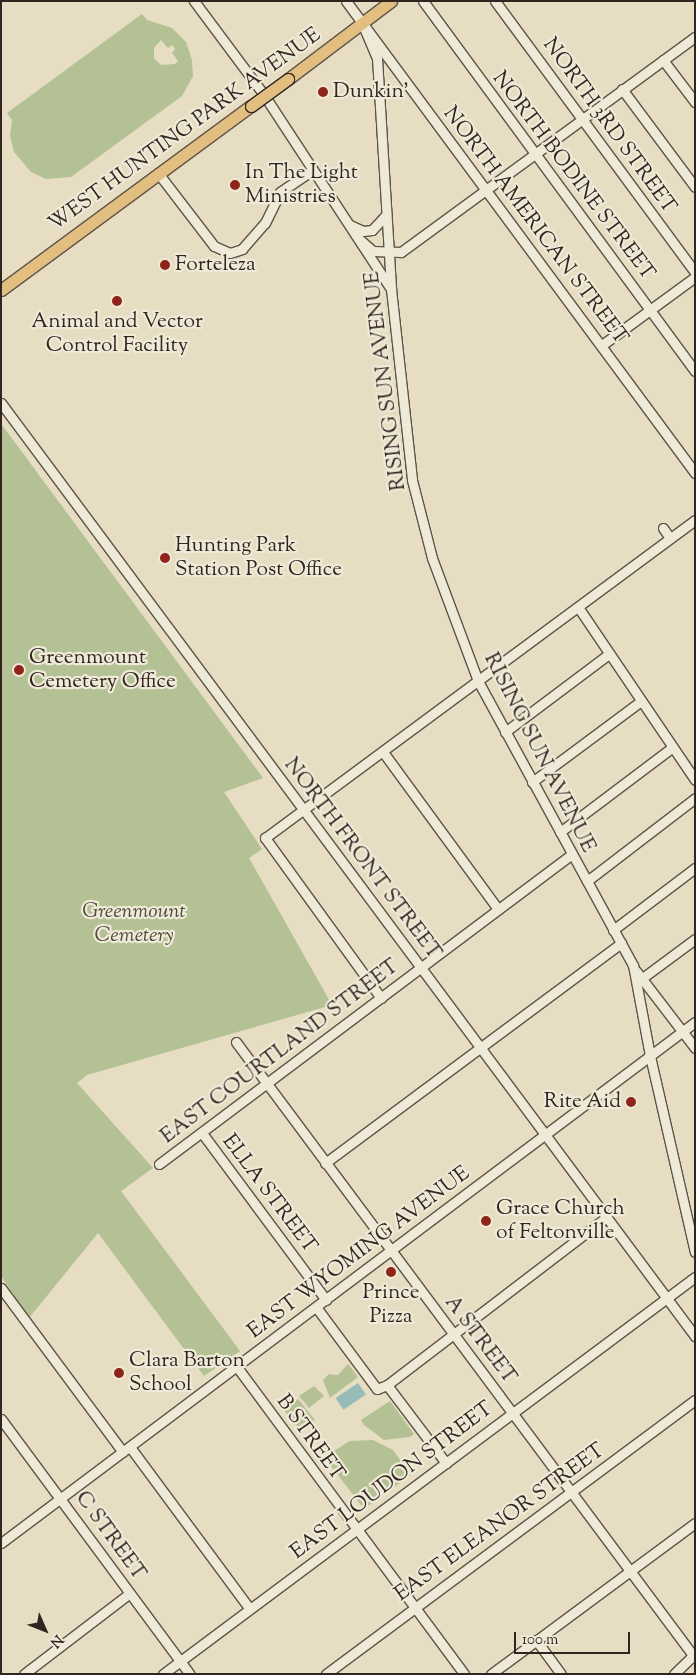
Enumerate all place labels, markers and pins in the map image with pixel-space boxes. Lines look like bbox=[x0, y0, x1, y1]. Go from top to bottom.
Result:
place label: Dunkin' bbox=[333, 79, 409, 105]
marker: Dunkin' bbox=[317, 86, 329, 98]
place label: In The Light Ministries bbox=[245, 160, 358, 210]
marker: In The Light Ministries bbox=[229, 179, 241, 191]
place label: Forteleza bbox=[175, 252, 256, 278]
marker: Forteleza bbox=[159, 259, 171, 271]
marker: Animal and Vector Control Facility bbox=[111, 295, 123, 307]
place label: Animal and Vector Control Facility bbox=[31, 309, 203, 359]
place label: Hunting Park Station Post Office bbox=[175, 533, 342, 583]
marker: Hunting Park Station Post Office bbox=[159, 552, 171, 564]
place label: Greenmount Cemetery Office bbox=[29, 645, 176, 695]
marker: Greenmount Cemetery Office bbox=[13, 664, 25, 676]
place label: Rite Aid bbox=[544, 1089, 621, 1115]
marker: Rite Aid bbox=[625, 1096, 637, 1108]
place label: Grace Church of Feltonville bbox=[496, 1196, 625, 1246]
marker: Grace Church of Feltonville bbox=[480, 1215, 492, 1227]
marker: Prince Pizza bbox=[385, 1266, 397, 1278]
place label: Prince Pizza bbox=[363, 1280, 419, 1330]
place label: Clara Barton School bbox=[129, 1348, 245, 1398]
marker: Clara Barton School bbox=[113, 1367, 125, 1379]

